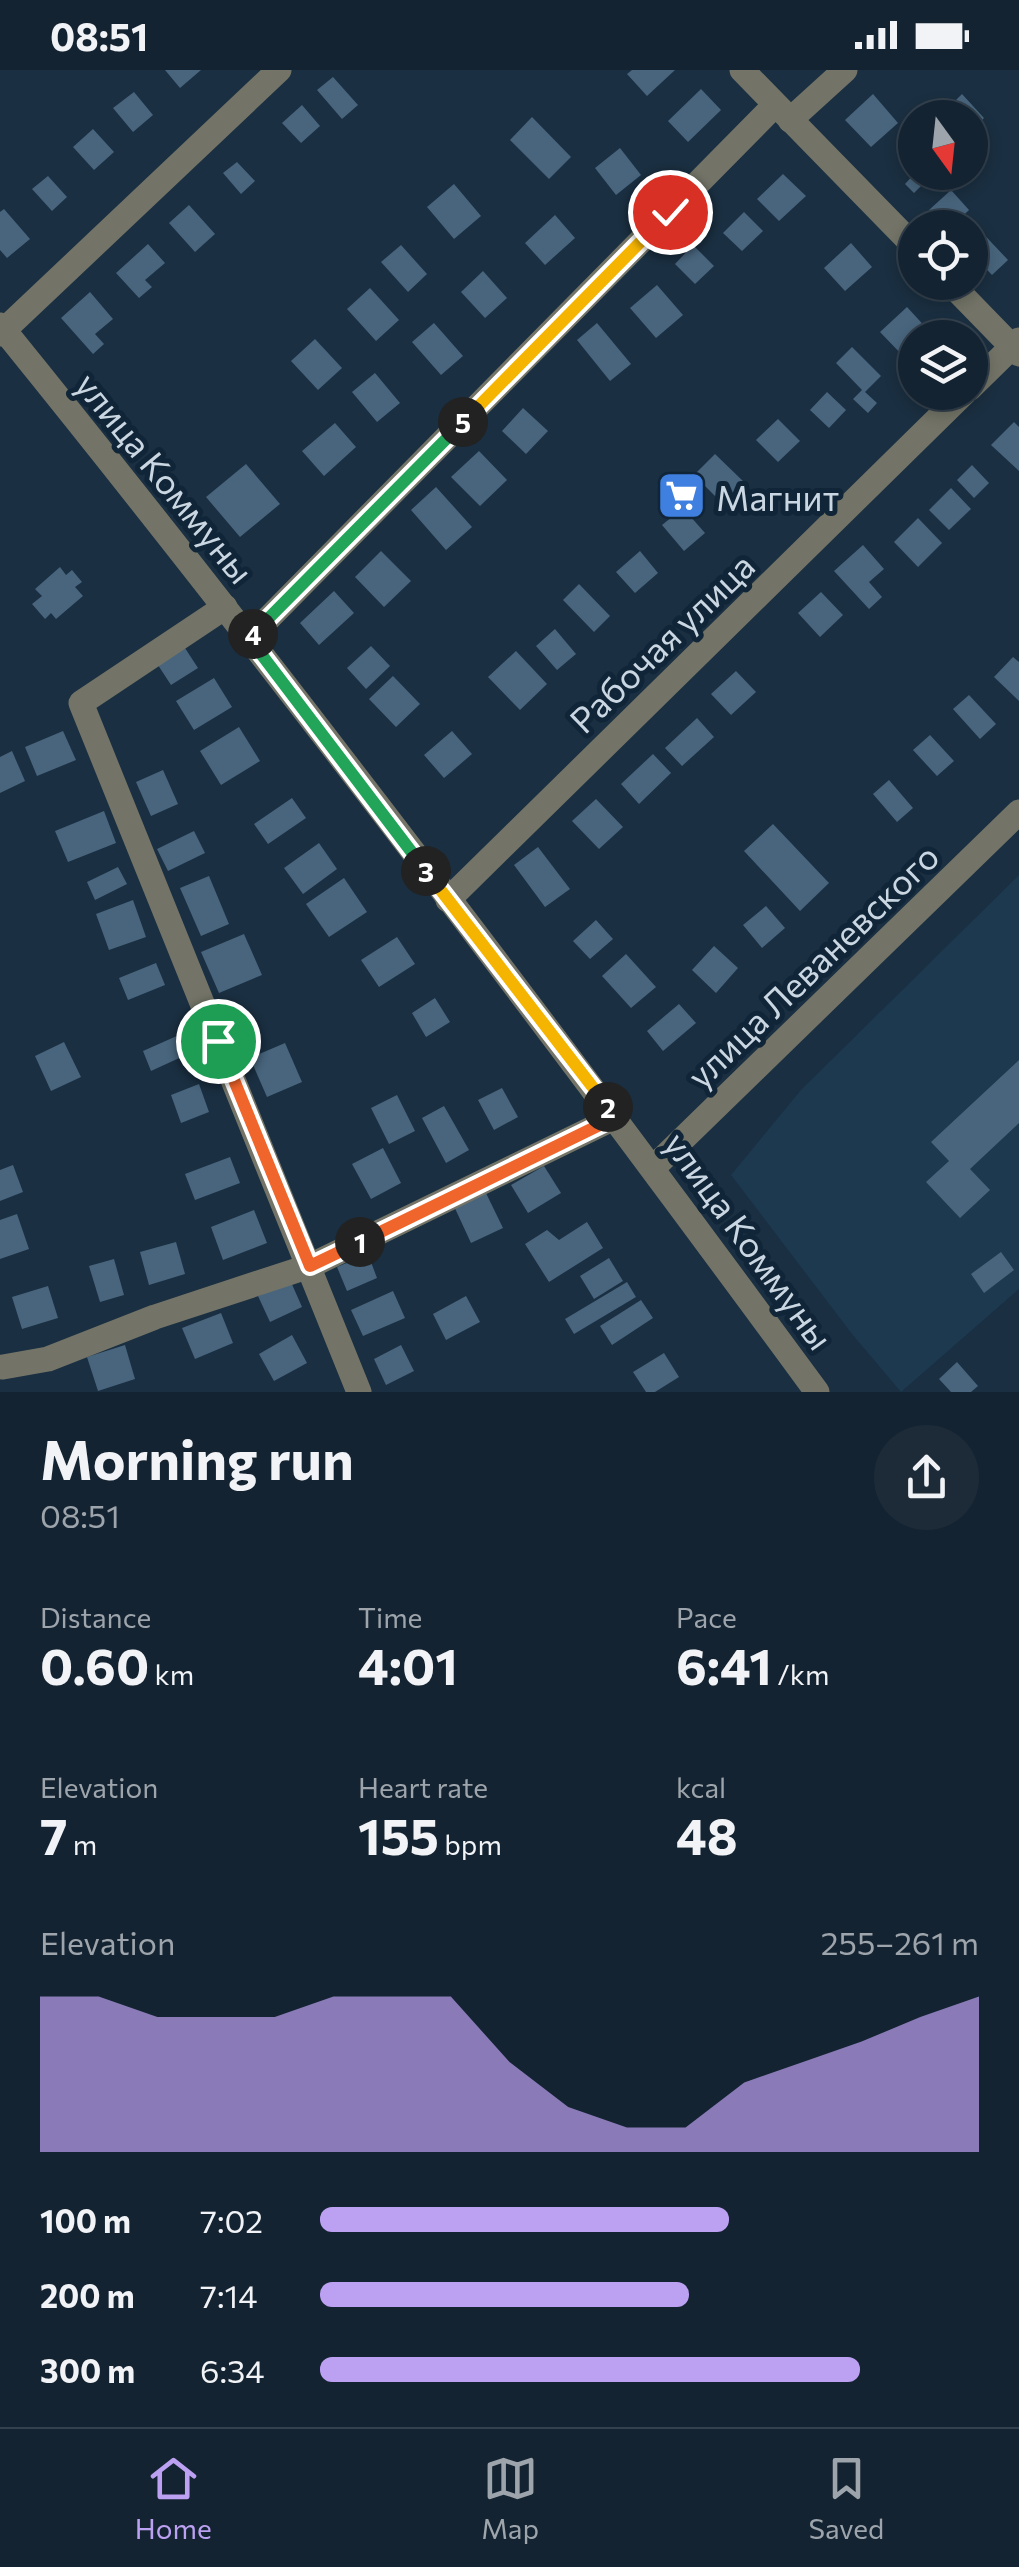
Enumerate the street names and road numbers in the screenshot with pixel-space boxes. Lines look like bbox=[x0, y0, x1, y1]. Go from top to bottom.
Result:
street label: улица Коммуны bbox=[68, 363, 264, 591]
street label: Рабочая улица bbox=[560, 543, 762, 741]
street label: улица Леваневского bbox=[677, 834, 947, 1096]
street label: улица Коммуны bbox=[657, 1123, 843, 1357]

